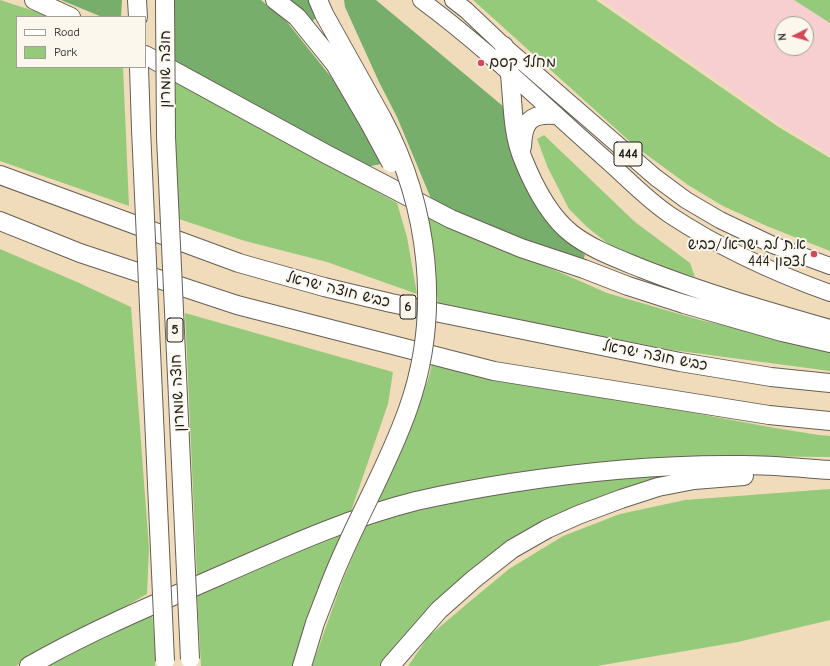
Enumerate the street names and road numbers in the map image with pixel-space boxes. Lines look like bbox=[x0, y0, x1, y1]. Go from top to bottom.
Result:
street label: חוצה שומרון bbox=[157, 30, 175, 108]
road number: 444 bbox=[614, 142, 642, 166]
street label: כביש חוצה ישראל bbox=[284, 268, 392, 312]
road number: 6 bbox=[400, 295, 416, 319]
road number: 5 bbox=[167, 318, 183, 342]
street label: כביש חוצה ישראל bbox=[601, 337, 709, 375]
street label: חוצה שומרון bbox=[167, 354, 189, 432]

